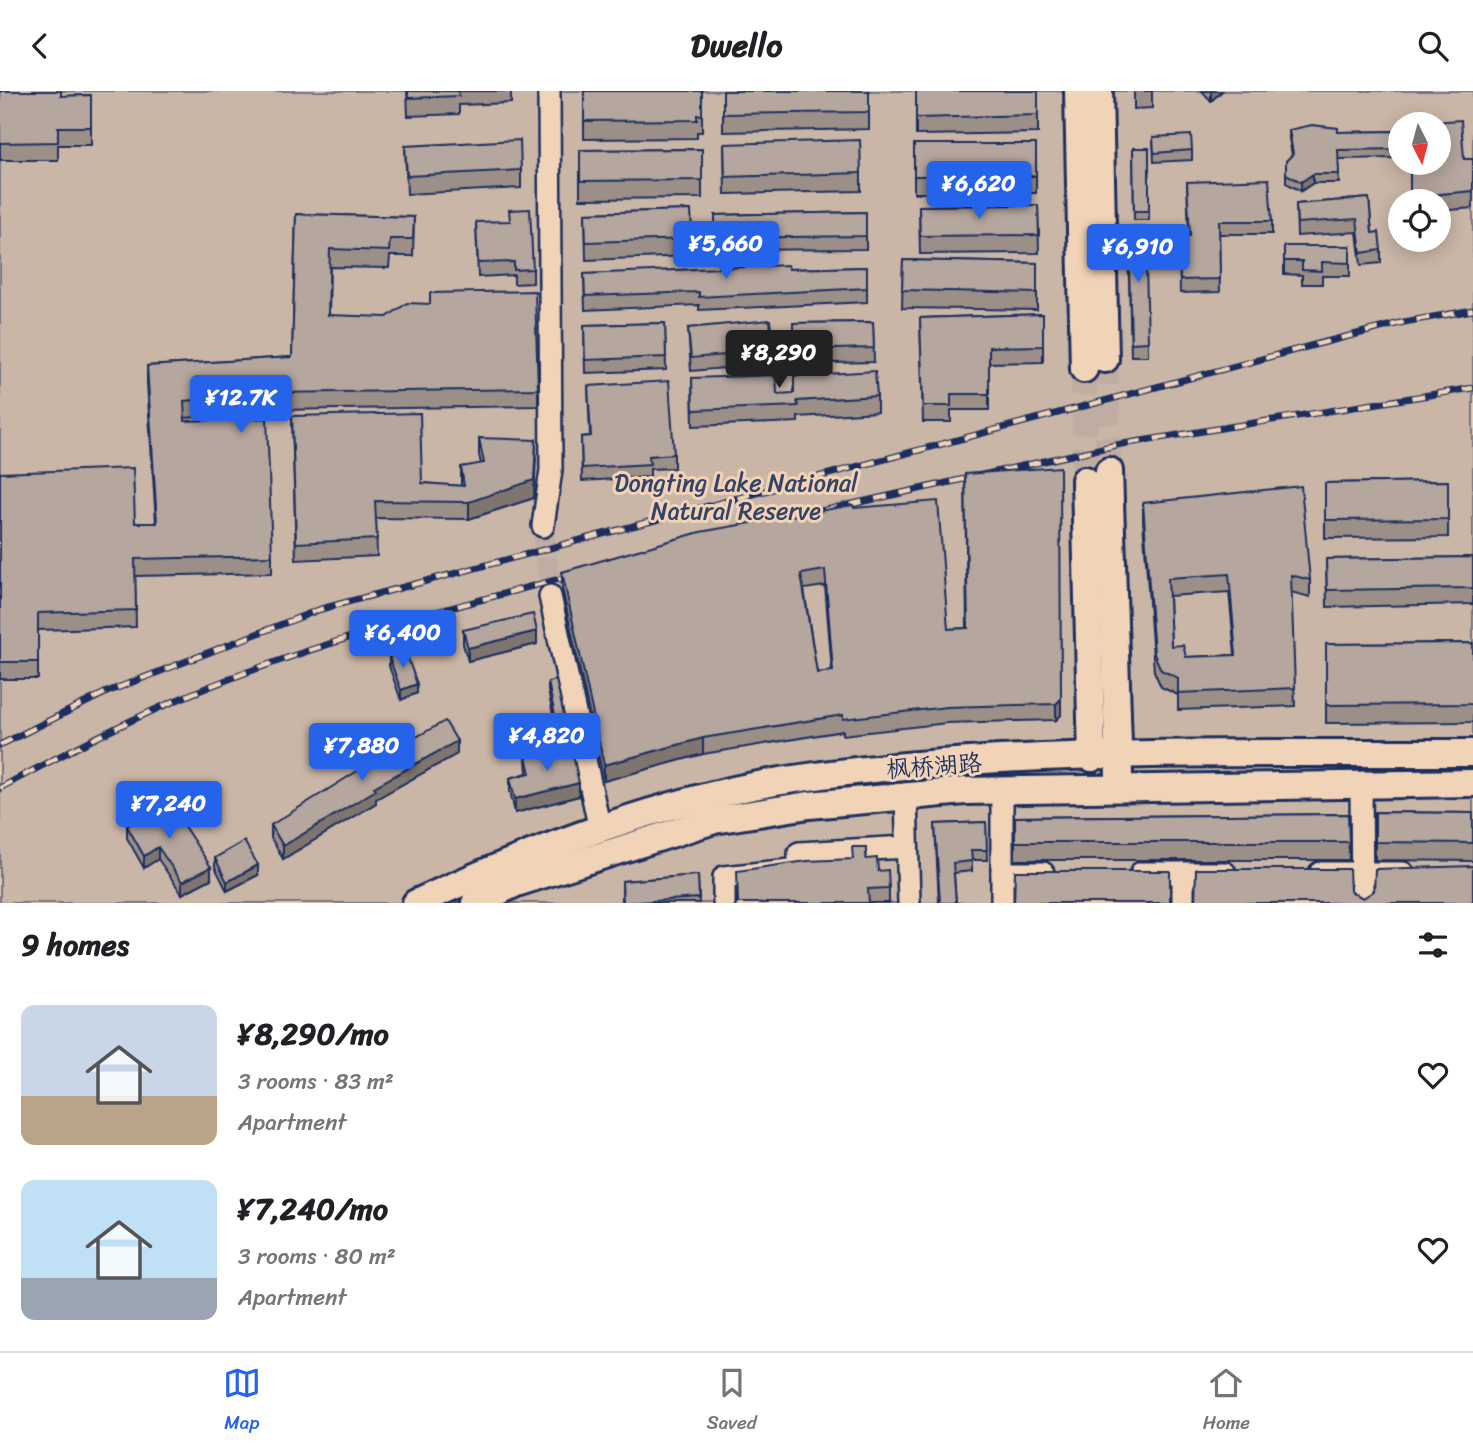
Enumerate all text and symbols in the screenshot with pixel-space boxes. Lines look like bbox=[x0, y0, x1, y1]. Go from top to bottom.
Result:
text: Dwello bbox=[690, 17, 783, 74]
icon: back bbox=[21, 27, 59, 65]
icon: search bbox=[1414, 27, 1452, 65]
north arrow bbox=[1388, 112, 1451, 175]
map controls bbox=[1388, 112, 1451, 252]
pin: ¥6,620 bbox=[922, 162, 1036, 221]
text: ¥6,620 bbox=[943, 163, 1015, 204]
button: locate bbox=[1388, 189, 1451, 252]
pin: ¥5,660 bbox=[669, 221, 783, 281]
text: ¥5,660 bbox=[689, 223, 763, 264]
pin: ¥6,910 bbox=[1081, 225, 1195, 284]
text: ¥6,910 bbox=[1103, 226, 1173, 267]
pin: ¥8,290 bbox=[722, 331, 836, 390]
text: ¥8,290 bbox=[742, 332, 816, 373]
pin: ¥12.7K bbox=[184, 375, 298, 435]
text: ¥12.7K bbox=[206, 377, 276, 418]
park label: Dongting Lake National Natural Reserve bbox=[614, 462, 859, 532]
pin: ¥6,400 bbox=[346, 611, 460, 670]
text: ¥6,400 bbox=[365, 612, 441, 653]
pin: ¥4,820 bbox=[490, 713, 604, 773]
text: ¥4,820 bbox=[509, 715, 585, 756]
pin: ¥7,880 bbox=[305, 723, 419, 783]
text: ¥7,880 bbox=[325, 725, 399, 766]
street label: 枫桥湖路 bbox=[885, 742, 983, 790]
pin: ¥7,240 bbox=[112, 781, 226, 841]
text: ¥7,240 bbox=[132, 783, 206, 824]
text: 9 homes bbox=[21, 918, 129, 972]
icon: filters bbox=[1414, 926, 1452, 964]
text: ¥8,290/mo bbox=[238, 1007, 389, 1061]
icon: home bbox=[77, 1033, 161, 1117]
icon: heart bbox=[1414, 1056, 1452, 1094]
text: 3 rooms · 83 m² bbox=[238, 1061, 394, 1102]
text: Apartment bbox=[238, 1102, 347, 1143]
text: ¥7,240/mo bbox=[238, 1182, 388, 1236]
icon: home bbox=[77, 1208, 161, 1292]
icon: heart bbox=[1414, 1231, 1452, 1269]
text: 3 rooms · 80 m² bbox=[238, 1236, 396, 1277]
text: Apartment bbox=[238, 1277, 347, 1318]
tab: Map bbox=[223, 1364, 261, 1439]
tab: Saved bbox=[707, 1364, 757, 1439]
tab: Home bbox=[1203, 1364, 1250, 1439]

